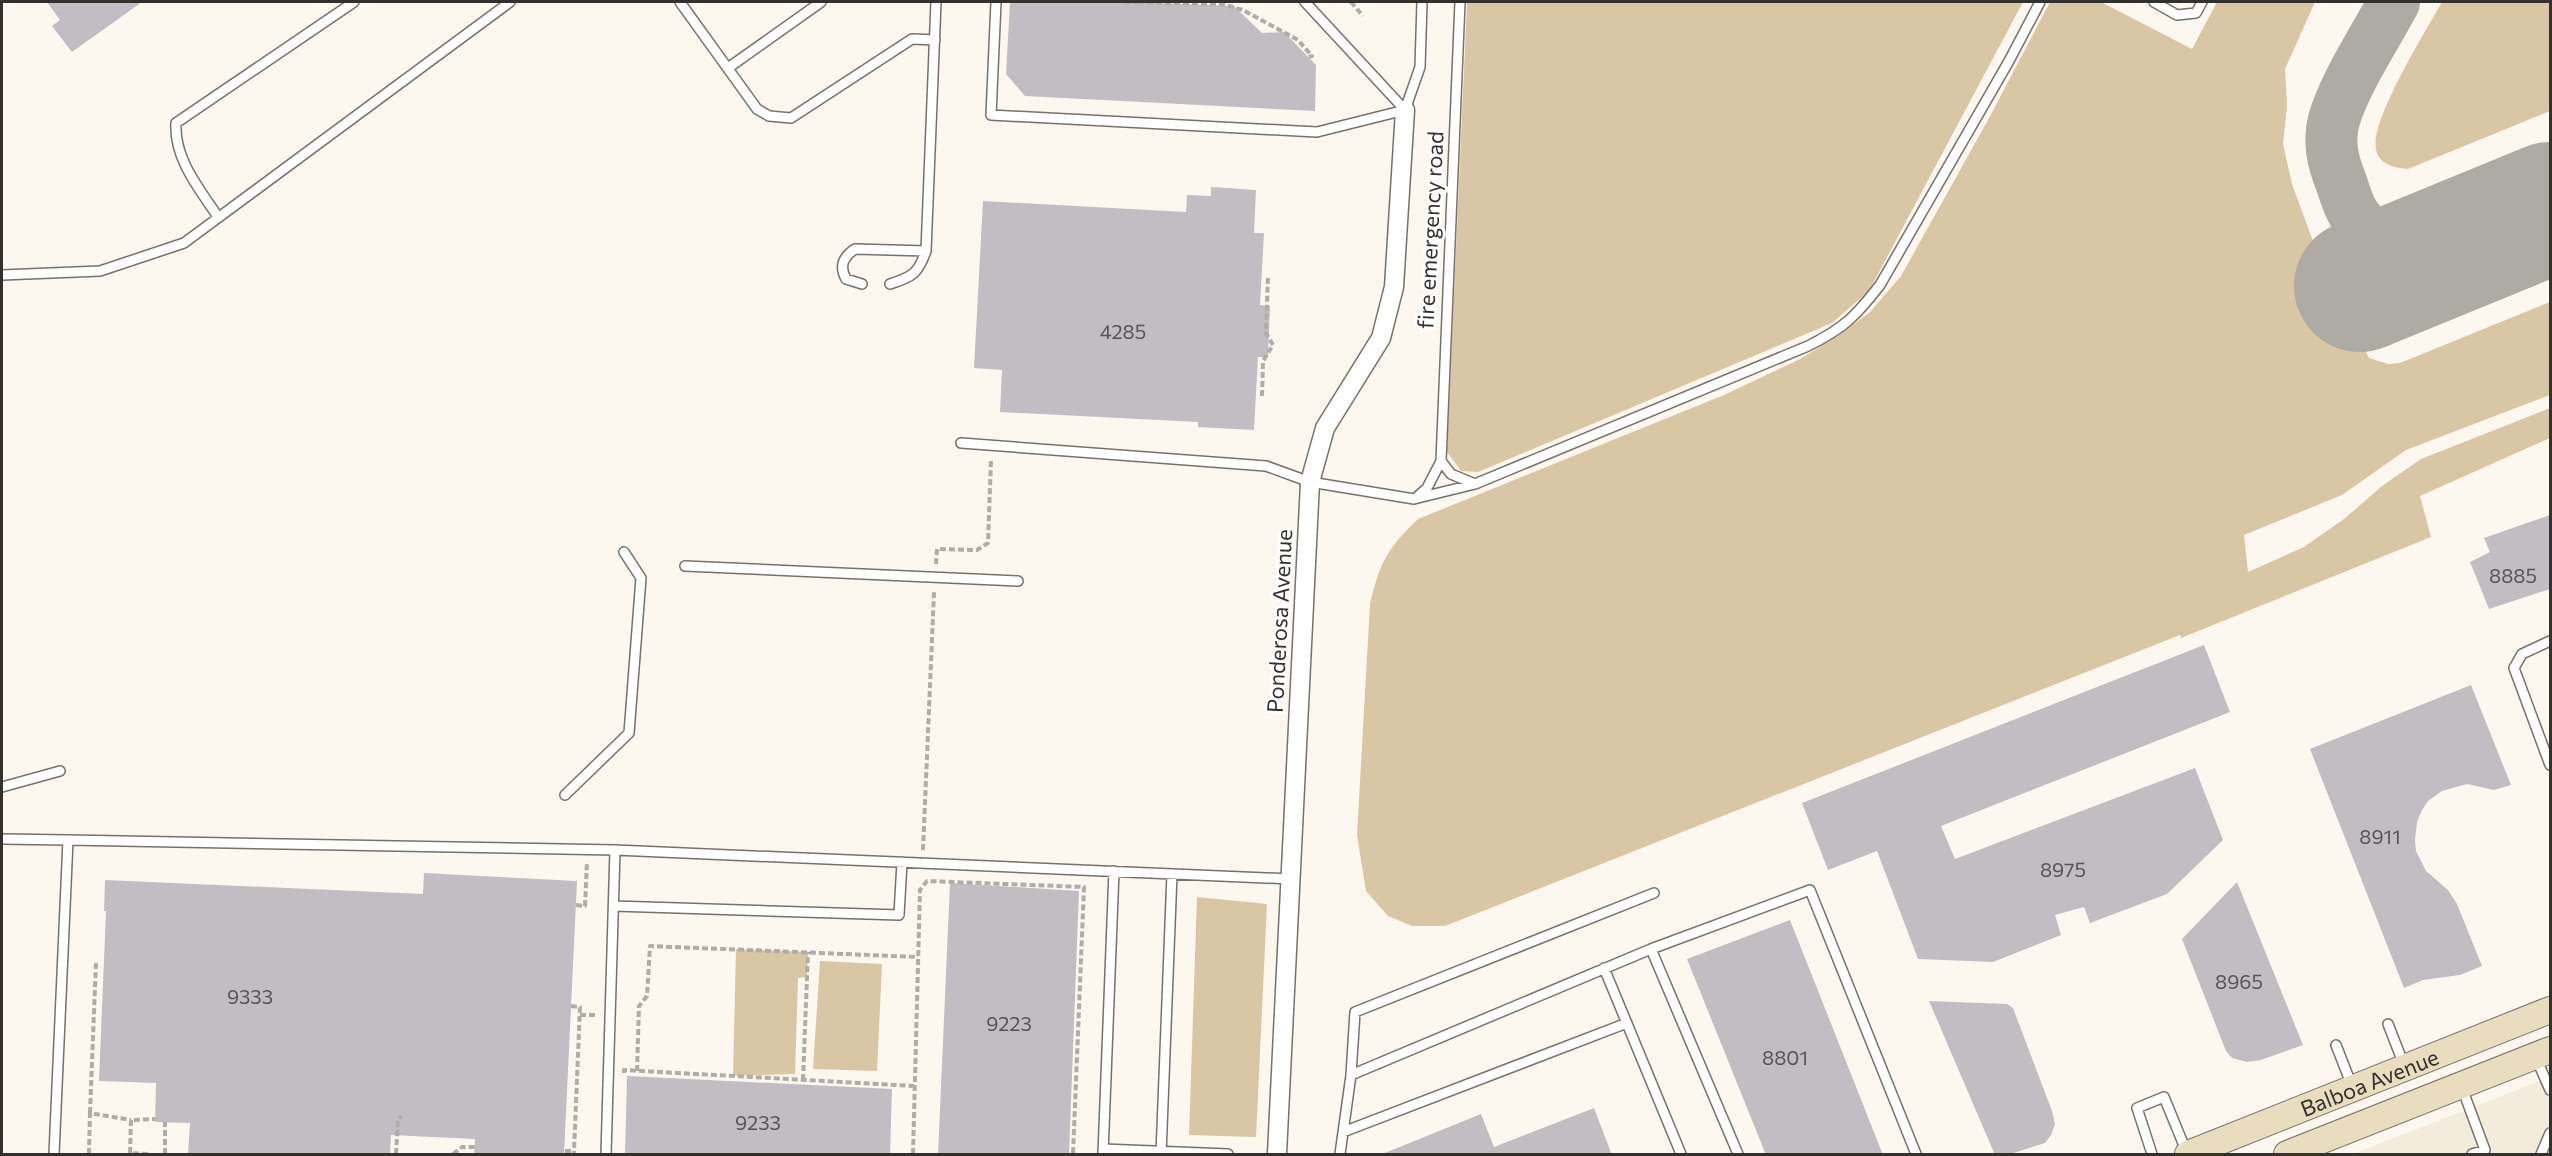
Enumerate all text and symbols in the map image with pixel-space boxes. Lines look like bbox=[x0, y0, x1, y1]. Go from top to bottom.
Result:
street label: fire emergency road bbox=[1411, 130, 1449, 330]
house number: 4285 bbox=[1100, 319, 1146, 343]
street label: Ponderosa Avenue bbox=[1261, 528, 1297, 714]
house number: 8885 bbox=[2489, 563, 2537, 587]
house number: 8911 bbox=[2359, 824, 2401, 848]
house number: 8975 bbox=[2040, 857, 2086, 881]
house number: 8965 bbox=[2215, 969, 2263, 993]
house number: 9333 bbox=[227, 984, 273, 1008]
house number: 9223 bbox=[986, 1011, 1032, 1035]
street label: Balboa Avenue bbox=[2296, 1042, 2442, 1122]
house number: 8801 bbox=[1762, 1045, 1808, 1069]
house number: 9233 bbox=[735, 1110, 781, 1134]

